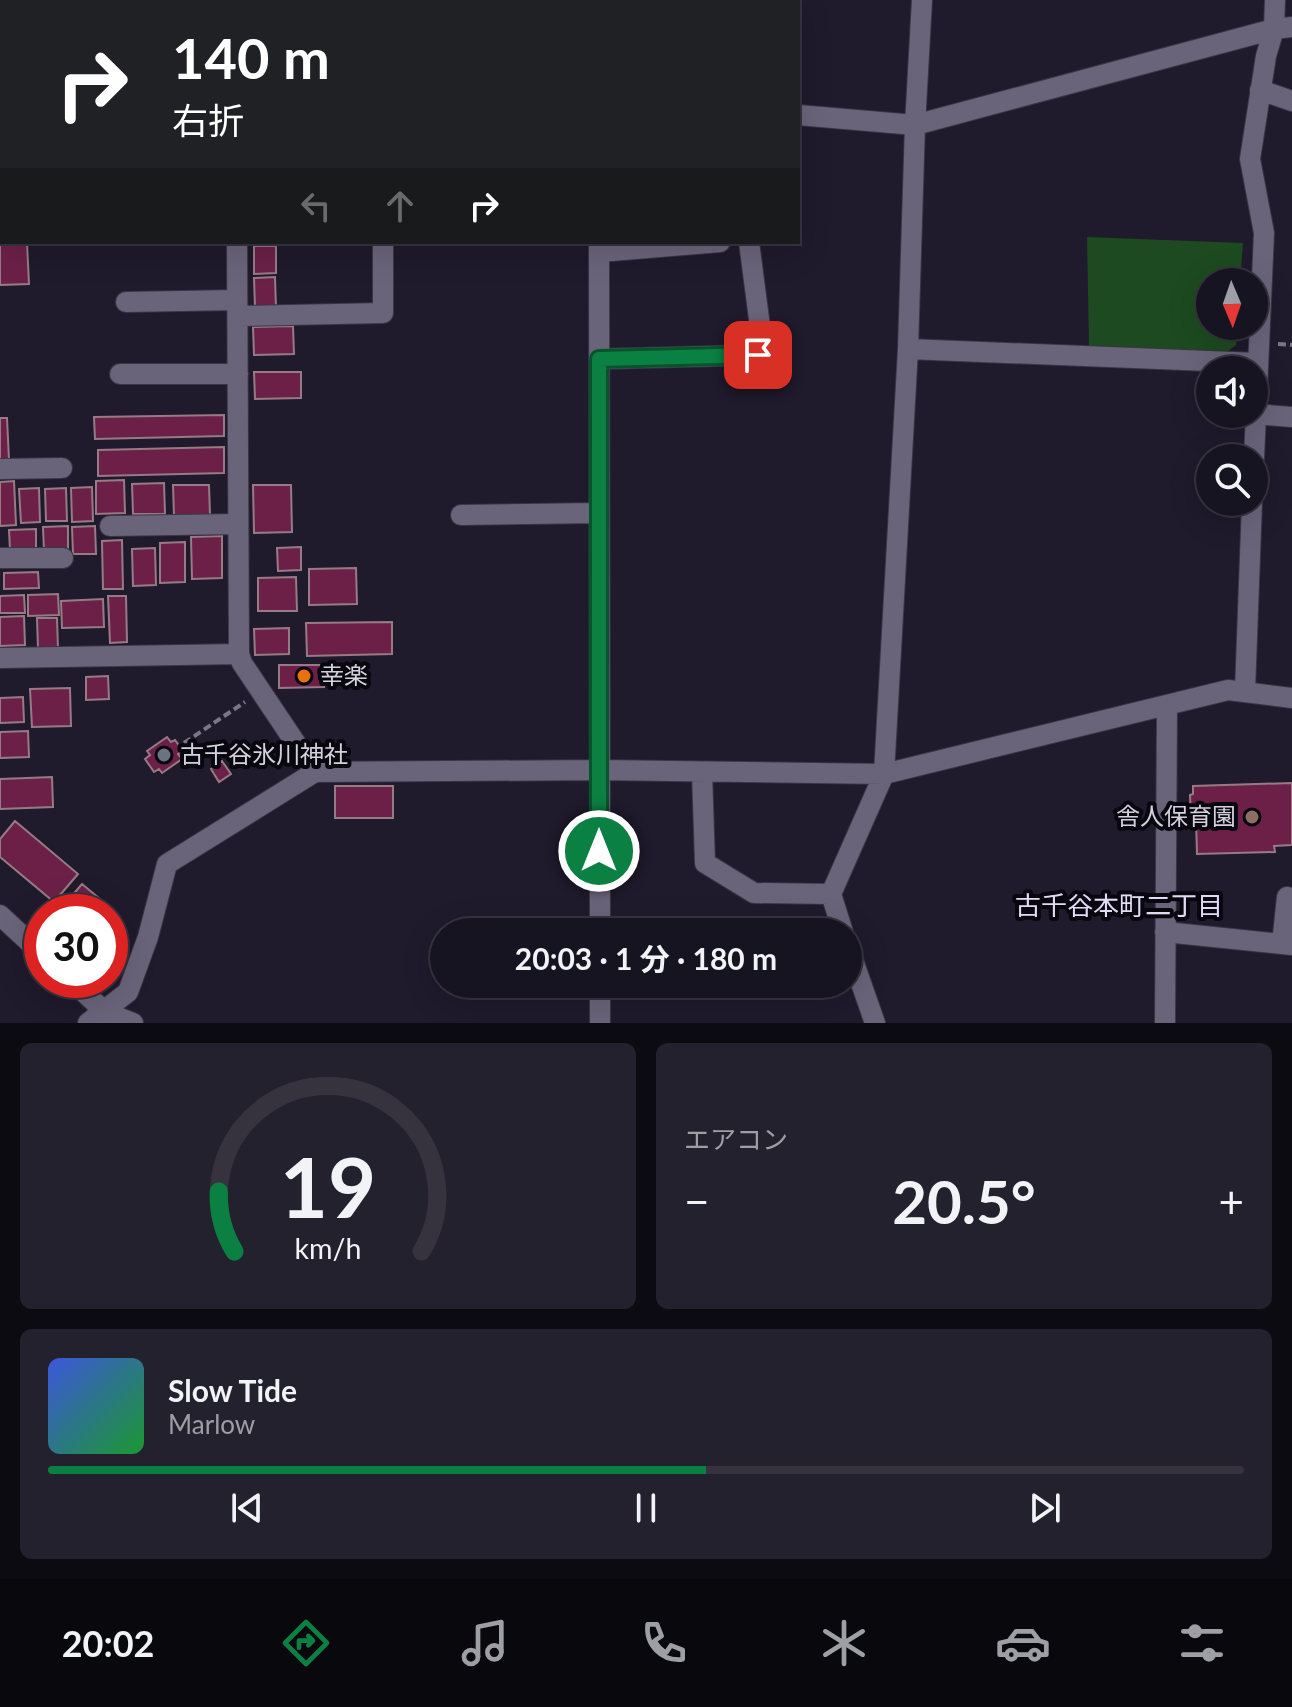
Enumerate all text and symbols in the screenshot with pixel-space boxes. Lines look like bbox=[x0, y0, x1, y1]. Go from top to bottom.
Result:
text: 140 m bbox=[172, 24, 330, 91]
icon: right bbox=[40, 32, 144, 136]
text: 右折 bbox=[172, 98, 244, 142]
icon: left bbox=[294, 184, 338, 228]
icon: ahead bbox=[378, 184, 422, 228]
icon: right bbox=[462, 184, 506, 228]
north arrow bbox=[1196, 268, 1268, 340]
map controls bbox=[1196, 268, 1268, 516]
pin bbox=[724, 321, 792, 389]
icon: arrive bbox=[736, 333, 780, 377]
button: sound bbox=[1196, 356, 1268, 428]
button: search bbox=[1196, 444, 1268, 516]
place label: 幸楽 bbox=[320, 660, 368, 689]
marker: 幸楽 bbox=[295, 667, 313, 685]
place label: 古千谷氷川神社 bbox=[180, 739, 348, 768]
marker: 古千谷氷川神社 bbox=[155, 746, 173, 764]
place label: 舎人保育園 bbox=[1116, 801, 1236, 830]
marker: 舎人保育園 bbox=[1243, 808, 1261, 826]
position arrow bbox=[557, 809, 641, 893]
district label: 古千谷本町二丁目 bbox=[1015, 889, 1223, 921]
speed limit sign: 30 bbox=[24, 894, 128, 998]
text: 20:03 · 1 分 · 180 m bbox=[515, 940, 777, 976]
text: エアコン bbox=[684, 1123, 788, 1155]
text: 19 bbox=[280, 1136, 376, 1236]
text: 20.5° bbox=[892, 1165, 1036, 1237]
text: − bbox=[684, 1175, 710, 1227]
text: + bbox=[1218, 1175, 1244, 1227]
text: km/h bbox=[295, 1231, 361, 1265]
text: Slow Tide bbox=[168, 1372, 297, 1408]
text: Marlow bbox=[168, 1408, 255, 1440]
icon: previous bbox=[225, 1486, 269, 1530]
icon: pause bbox=[624, 1486, 668, 1530]
icon: next bbox=[1023, 1486, 1067, 1530]
icon: directions bbox=[278, 1615, 334, 1671]
icon: music bbox=[457, 1615, 513, 1671]
icon: phone bbox=[636, 1615, 692, 1671]
icon: climate bbox=[816, 1615, 872, 1671]
icon: car bbox=[995, 1615, 1051, 1671]
icon: filters bbox=[1174, 1615, 1230, 1671]
text: 20:02 bbox=[62, 1621, 154, 1665]

